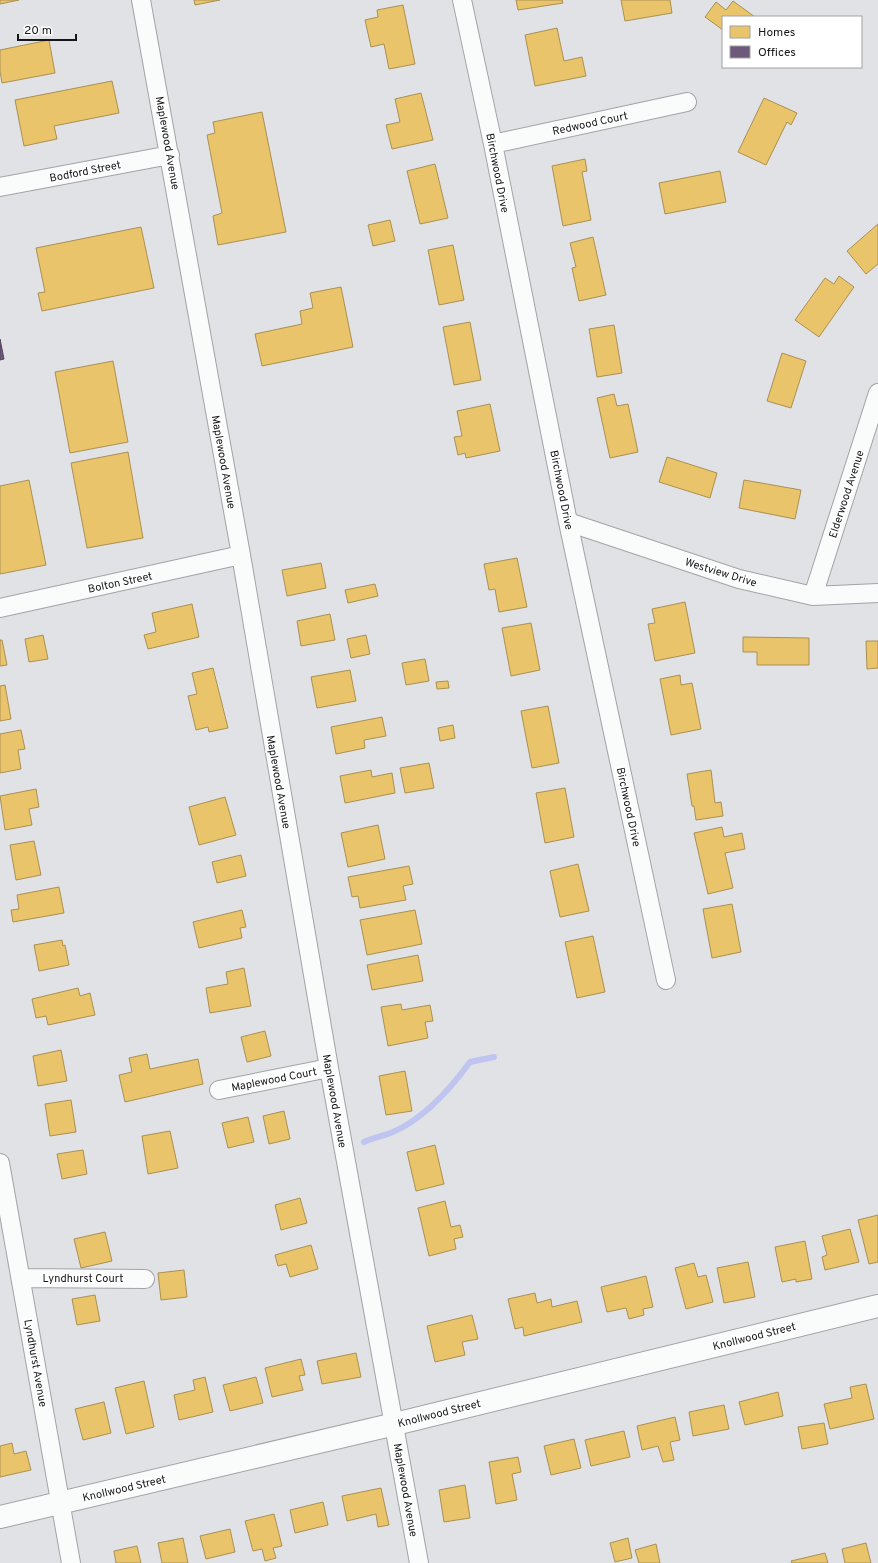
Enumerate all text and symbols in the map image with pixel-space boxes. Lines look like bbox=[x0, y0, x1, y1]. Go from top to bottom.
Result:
scale bar bbox=[18, 16, 76, 42]
legend bbox=[722, 16, 862, 68]
text: 20 m bbox=[24, 23, 52, 39]
text: Homes bbox=[758, 25, 795, 41]
text: Offices bbox=[758, 45, 796, 61]
street label: Maplewood Avenue bbox=[152, 95, 182, 191]
street label: Redwood Court bbox=[551, 109, 629, 139]
street label: Birchwood Drive bbox=[482, 132, 512, 214]
street label: Bodford Street bbox=[48, 158, 122, 186]
street label: Maplewood Avenue bbox=[208, 414, 238, 510]
street label: Birchwood Drive bbox=[546, 449, 576, 531]
street label: Elderwood Avenue bbox=[826, 449, 868, 540]
street label: Westview Drive bbox=[683, 555, 758, 591]
street label: Bolton Street bbox=[87, 569, 154, 597]
street label: Maplewood Avenue bbox=[263, 734, 293, 830]
street label: Birchwood Drive bbox=[613, 766, 643, 848]
street label: Maplewood Avenue bbox=[319, 1053, 349, 1149]
street label: Maplewood Court bbox=[230, 1065, 318, 1095]
street label: Lyndhurst Court bbox=[43, 1272, 123, 1286]
street label: Lyndhurst Avenue bbox=[20, 1318, 50, 1408]
street label: Knollwood Street bbox=[711, 1320, 797, 1354]
street label: Knollwood Street bbox=[396, 1397, 482, 1431]
street label: Maplewood Avenue bbox=[390, 1442, 420, 1538]
street label: Knollwood Street bbox=[81, 1473, 167, 1505]

